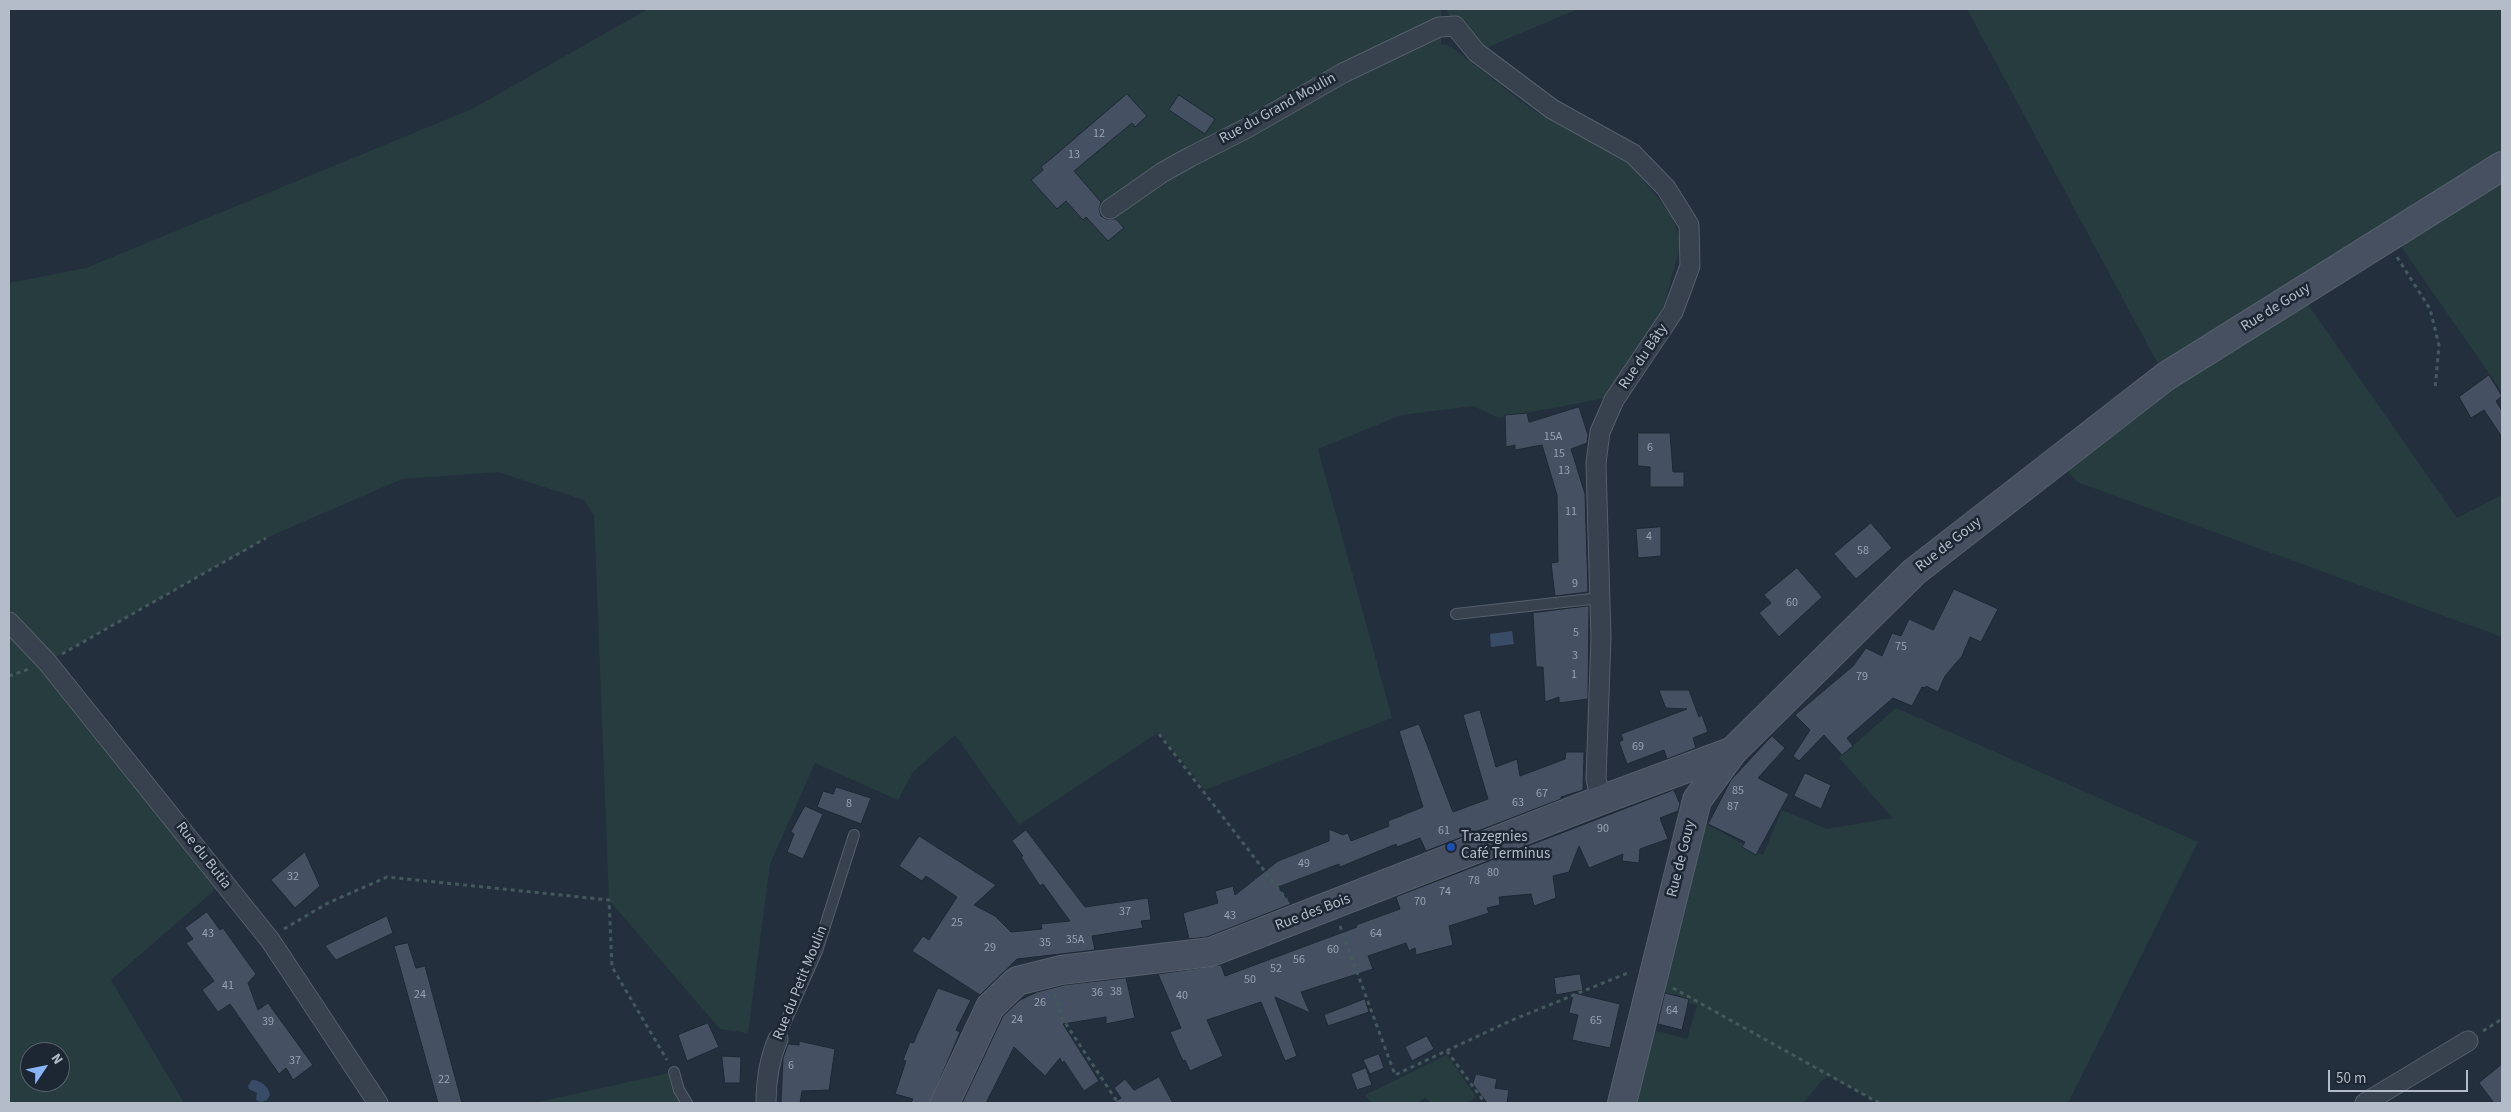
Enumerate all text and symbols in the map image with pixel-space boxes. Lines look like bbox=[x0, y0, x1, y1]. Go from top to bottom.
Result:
street label: Rue du Grand Moulin bbox=[1216, 69, 1340, 149]
house number: 12 bbox=[1093, 127, 1105, 141]
house number: 13 bbox=[1068, 148, 1080, 162]
street label: Rue de Gouy bbox=[2238, 280, 2314, 336]
street label: Rue du Bâty bbox=[1616, 321, 1672, 393]
house number: 15A bbox=[1544, 430, 1562, 444]
house number: 6 bbox=[1647, 441, 1653, 455]
house number: 15 bbox=[1553, 447, 1565, 461]
house number: 13 bbox=[1558, 464, 1570, 478]
house number: 11 bbox=[1565, 505, 1577, 519]
street label: Rue de Gouy bbox=[1913, 514, 1985, 576]
house number: 4 bbox=[1646, 530, 1652, 544]
house number: 58 bbox=[1857, 544, 1869, 558]
house number: 9 bbox=[1572, 577, 1578, 591]
house number: 60 bbox=[1786, 596, 1798, 610]
house number: 5 bbox=[1573, 626, 1579, 640]
house number: 75 bbox=[1895, 640, 1907, 654]
house number: 3 bbox=[1572, 649, 1578, 663]
house number: 1 bbox=[1571, 668, 1577, 682]
house number: 79 bbox=[1856, 670, 1868, 684]
house number: 69 bbox=[1632, 740, 1644, 754]
house number: 85 bbox=[1732, 784, 1744, 798]
house number: 67 bbox=[1536, 787, 1548, 801]
house number: 63 bbox=[1512, 796, 1524, 810]
house number: 8 bbox=[846, 797, 852, 811]
house number: 87 bbox=[1727, 800, 1739, 814]
street label: Rue du Butia bbox=[171, 819, 235, 893]
street label: Rue de Gouy bbox=[1664, 819, 1700, 899]
house number: 90 bbox=[1597, 822, 1609, 836]
house number: 61 bbox=[1438, 824, 1450, 838]
place label: Trazegnies Café Terminus bbox=[1461, 829, 1550, 864]
marker: Trazegnies Café Terminus bbox=[1445, 841, 1457, 853]
house number: 49 bbox=[1298, 857, 1310, 871]
house number: 80 bbox=[1487, 866, 1499, 880]
house number: 32 bbox=[287, 870, 299, 884]
house number: 78 bbox=[1468, 874, 1480, 888]
house number: 74 bbox=[1439, 885, 1451, 899]
street label: Rue des Bois bbox=[1273, 890, 1353, 936]
house number: 70 bbox=[1414, 895, 1426, 909]
house number: 37 bbox=[1119, 905, 1131, 919]
house number: 43 bbox=[1224, 909, 1236, 923]
house number: 25 bbox=[951, 916, 963, 930]
street label: Rue du Petit Moulin bbox=[770, 923, 832, 1043]
house number: 43 bbox=[202, 927, 214, 941]
house number: 64 bbox=[1370, 927, 1382, 941]
house number: 35A bbox=[1066, 933, 1084, 947]
house number: 35 bbox=[1039, 936, 1051, 950]
house number: 29 bbox=[984, 941, 996, 955]
house number: 60 bbox=[1327, 943, 1339, 957]
house number: 56 bbox=[1293, 953, 1305, 967]
house number: 52 bbox=[1270, 962, 1282, 976]
house number: 50 bbox=[1244, 973, 1256, 987]
house number: 41 bbox=[222, 979, 234, 993]
house number: 38 bbox=[1110, 985, 1122, 999]
house number: 36 bbox=[1091, 986, 1103, 1000]
house number: 24 bbox=[414, 988, 426, 1002]
house number: 40 bbox=[1176, 989, 1188, 1003]
house number: 26 bbox=[1034, 996, 1046, 1010]
house number: 64 bbox=[1666, 1004, 1678, 1018]
house number: 24 bbox=[1011, 1013, 1023, 1027]
house number: 65 bbox=[1590, 1014, 1602, 1028]
house number: 39 bbox=[262, 1015, 274, 1029]
north arrow bbox=[20, 1042, 70, 1092]
text: N bbox=[46, 1050, 68, 1069]
house number: 37 bbox=[289, 1054, 301, 1068]
house number: 6 bbox=[788, 1059, 794, 1073]
scale bar bbox=[2331, 1060, 2471, 1092]
text: 50 m bbox=[2336, 1068, 2366, 1089]
house number: 22 bbox=[438, 1073, 450, 1087]

